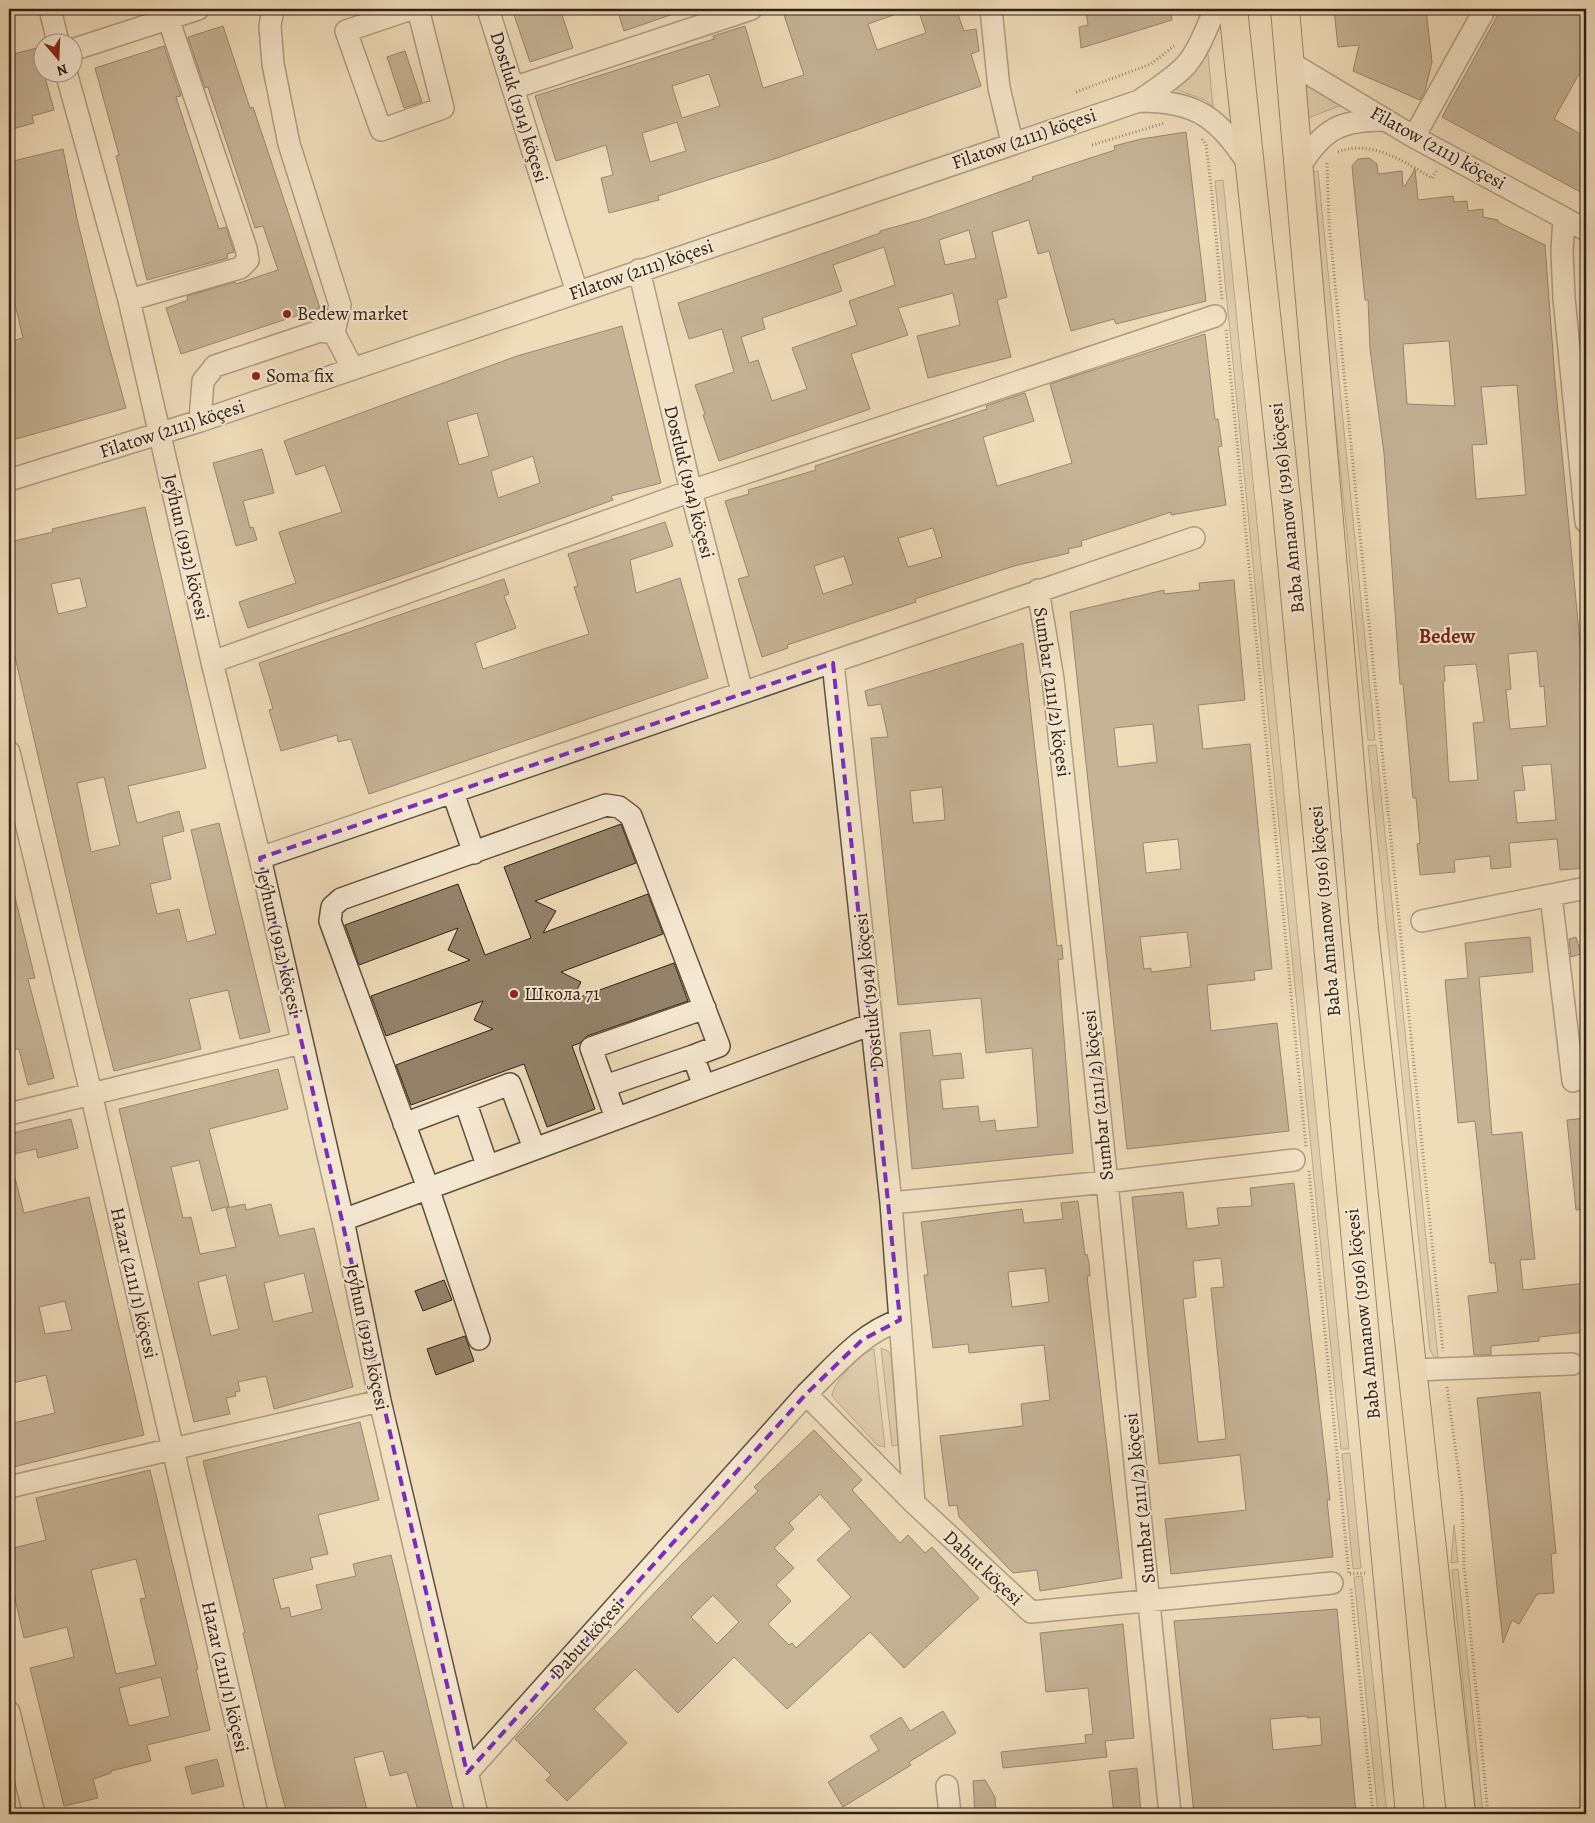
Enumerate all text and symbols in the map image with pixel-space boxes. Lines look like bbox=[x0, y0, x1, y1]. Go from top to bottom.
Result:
street label: Dostluk (1914) köçesi bbox=[484, 28, 554, 186]
north arrow bbox=[32, 32, 82, 82]
text: N bbox=[54, 59, 70, 80]
street label: Filatow (2111) köçesi bbox=[1366, 100, 1510, 196]
street label: Filatow (2111) köçesi bbox=[948, 102, 1100, 176]
street label: Filatow (2111) köçesi bbox=[565, 233, 717, 307]
place label: Bedew market bbox=[297, 301, 408, 327]
marker: Bedew market bbox=[281, 308, 293, 320]
place label: Soma fix bbox=[266, 363, 334, 389]
marker: Soma fix bbox=[250, 370, 262, 382]
street label: Filatow (2111) köçesi bbox=[96, 393, 248, 465]
street label: Baba Annanow (1916) köçesi bbox=[1263, 401, 1311, 615]
street label: Dostluk (1914) köçesi bbox=[657, 403, 721, 561]
street label: Jeýhun (1912) köçesi bbox=[156, 471, 216, 623]
street label: Sumbar (2111/2) köçesi bbox=[1027, 605, 1077, 779]
district label: Bedew bbox=[1419, 623, 1475, 650]
street label: Baba Annanow (1916) köçesi bbox=[1303, 804, 1347, 1018]
street label: Jeýhun (1912) köçesi bbox=[249, 866, 309, 1018]
street label: Dostluk (1914) köçesi bbox=[848, 912, 890, 1070]
place label: Школа 71 bbox=[524, 981, 600, 1007]
marker: Школа 71 bbox=[508, 988, 520, 1000]
street label: Sumbar (2111/2) köçesi bbox=[1076, 1008, 1120, 1182]
street label: Hazar (2111/1) köçesi bbox=[104, 1205, 164, 1361]
street label: Baba Annanow (1916) köçesi bbox=[1339, 1207, 1387, 1421]
street label: Jeýhun (1912) köçesi bbox=[339, 1261, 395, 1413]
street label: Sumbar (2111/2) köçesi bbox=[1118, 1411, 1162, 1585]
street label: Dabut köçesi bbox=[938, 1524, 1028, 1612]
street label: Dabut köçesi bbox=[544, 1593, 630, 1685]
street label: Hazar (2111/1) köçesi bbox=[195, 1599, 255, 1755]

